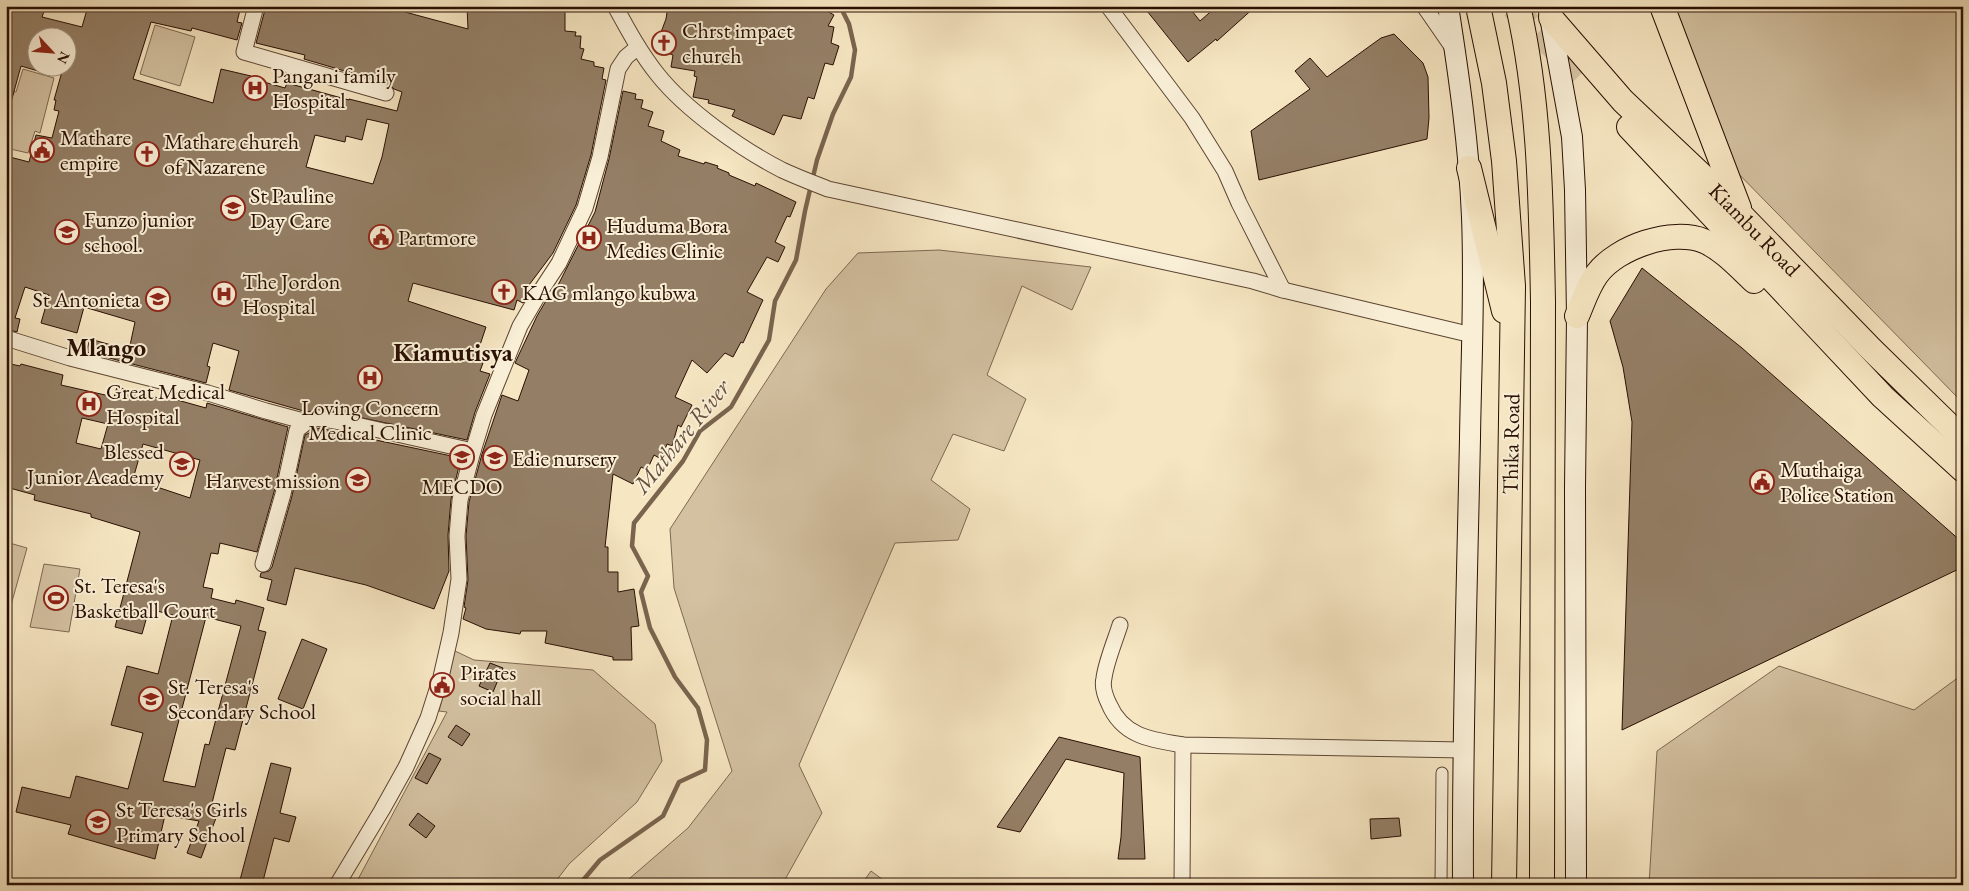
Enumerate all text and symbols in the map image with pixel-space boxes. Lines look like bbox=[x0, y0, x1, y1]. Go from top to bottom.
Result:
place label: Chrst impact church bbox=[682, 16, 793, 70]
north arrow bbox=[28, 28, 78, 78]
church icon: Chrst impact church bbox=[651, 30, 677, 56]
text: N bbox=[53, 49, 74, 67]
place label: Pangani family Hospital bbox=[272, 61, 396, 115]
hospital icon: Pangani family Hospital bbox=[242, 75, 268, 101]
place label: Mathare empire bbox=[60, 123, 132, 177]
place label: Mathare church of Nazarene bbox=[164, 127, 299, 181]
public building icon: Mathare empire bbox=[29, 137, 55, 163]
church icon: Mathare church of Nazarene bbox=[134, 141, 160, 167]
street label: Kiambu Road bbox=[1703, 176, 1808, 283]
place label: St Pauline Day Care bbox=[250, 181, 334, 235]
school or university icon: St Pauline Day Care bbox=[220, 195, 246, 221]
place label: Funzo junior school. bbox=[84, 205, 195, 259]
place label: Huduma Bora Medics Clinic bbox=[606, 211, 729, 265]
school or university icon: Funzo junior school. bbox=[54, 219, 80, 245]
place label: Partmore bbox=[398, 223, 476, 252]
public building icon: Partmore bbox=[368, 224, 394, 250]
hospital icon: Huduma Bora Medics Clinic bbox=[576, 225, 602, 251]
place label: The Jordon Hospital bbox=[242, 267, 341, 321]
place label: KAG mlango kubwa bbox=[522, 278, 696, 307]
church icon: KAG mlango kubwa bbox=[491, 279, 517, 305]
hospital icon: The Jordon Hospital bbox=[211, 281, 237, 307]
place label: St Antonieta bbox=[33, 285, 140, 314]
school or university icon: St Antonieta bbox=[145, 286, 171, 312]
district label: Mlango bbox=[66, 331, 146, 364]
district label: Kiamutisya bbox=[393, 336, 514, 369]
hospital icon: Loving Concern Medical Clinic bbox=[357, 365, 383, 391]
water label: Mathare River bbox=[624, 371, 738, 501]
place label: Great Medical Hospital bbox=[106, 377, 225, 431]
hospital icon: Great Medical Hospital bbox=[76, 391, 102, 417]
street label: Thika Road bbox=[1496, 392, 1526, 495]
place label: Loving Concern Medical Clinic bbox=[301, 393, 439, 447]
place label: Blessed Junior Academy bbox=[25, 437, 165, 491]
school or university icon: MECDO bbox=[449, 444, 475, 470]
place label: Edie nursery bbox=[512, 444, 617, 473]
school or university icon: Edie nursery bbox=[482, 445, 508, 471]
school or university icon: Blessed Junior Academy bbox=[169, 451, 195, 477]
place label: Muthaiga Police Station bbox=[1780, 455, 1895, 509]
place label: Harvest mission bbox=[205, 466, 340, 495]
school or university icon: Harvest mission bbox=[345, 467, 371, 493]
public building icon: Muthaiga Police Station bbox=[1749, 469, 1775, 495]
place label: MECDO bbox=[421, 472, 503, 501]
place label: St. Teresa's Basketball Court bbox=[74, 571, 216, 625]
sports icon: St. Teresa's Basketball Court bbox=[43, 585, 69, 611]
place label: Pirates social hall bbox=[460, 658, 541, 712]
place label: St. Teresa's Secondary School bbox=[168, 672, 316, 726]
public building icon: Pirates social hall bbox=[429, 672, 455, 698]
school or university icon: St. Teresa's Secondary School bbox=[138, 686, 164, 712]
place label: St Teresa's Girls Primary School bbox=[116, 795, 247, 849]
school or university icon: St Teresa's Girls Primary School bbox=[85, 809, 111, 835]

